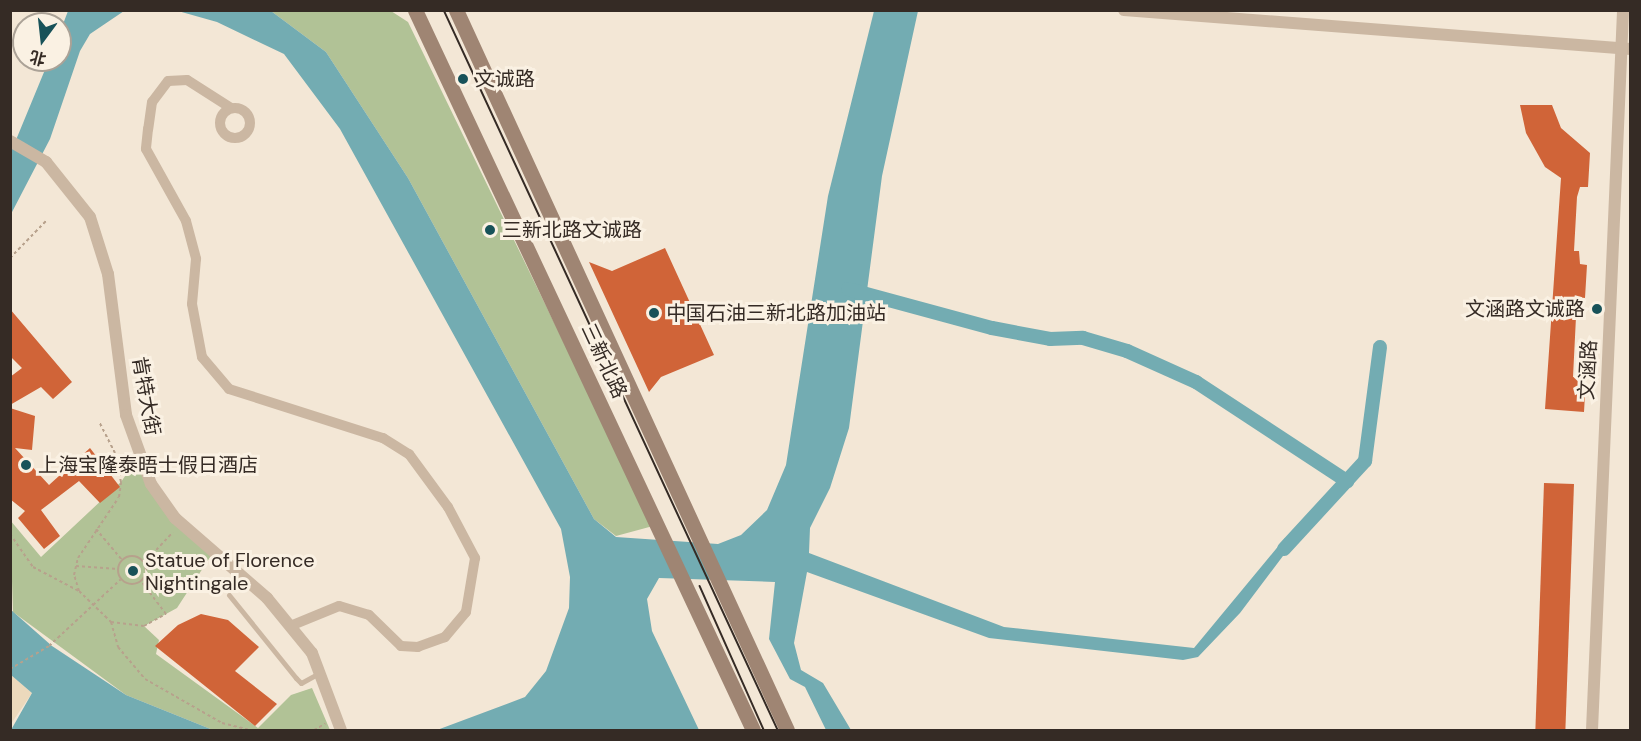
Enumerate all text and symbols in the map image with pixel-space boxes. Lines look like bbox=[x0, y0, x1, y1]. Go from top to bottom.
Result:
north arrow bbox=[12, 12, 72, 72]
text: 北 bbox=[27, 46, 48, 70]
place label: 文诚路 bbox=[475, 67, 535, 91]
marker: 文诚路 bbox=[456, 72, 470, 86]
place label: 三新北路文诚路 bbox=[502, 218, 642, 242]
marker: 三新北路文诚路 bbox=[483, 223, 497, 237]
place label: 文涵路文诚路 bbox=[1465, 297, 1585, 321]
place label: 中国石油三新北路加油站 bbox=[666, 301, 886, 325]
marker: 文涵路文诚路 bbox=[1590, 302, 1604, 316]
marker: 中国石油三新北路加油站 bbox=[647, 306, 661, 320]
street label: 三新北路 bbox=[576, 320, 632, 402]
street label: 文涵路 bbox=[1574, 339, 1602, 401]
street label: 肯特大街 bbox=[127, 355, 165, 437]
place label: 上海宝隆泰晤士假日酒店 bbox=[38, 453, 258, 477]
marker: 上海宝隆泰晤士假日酒店 bbox=[19, 458, 33, 472]
place label: Statue of Florence Nightingale bbox=[145, 548, 315, 595]
marker: Statue of Florence Nightingale bbox=[126, 564, 140, 578]

